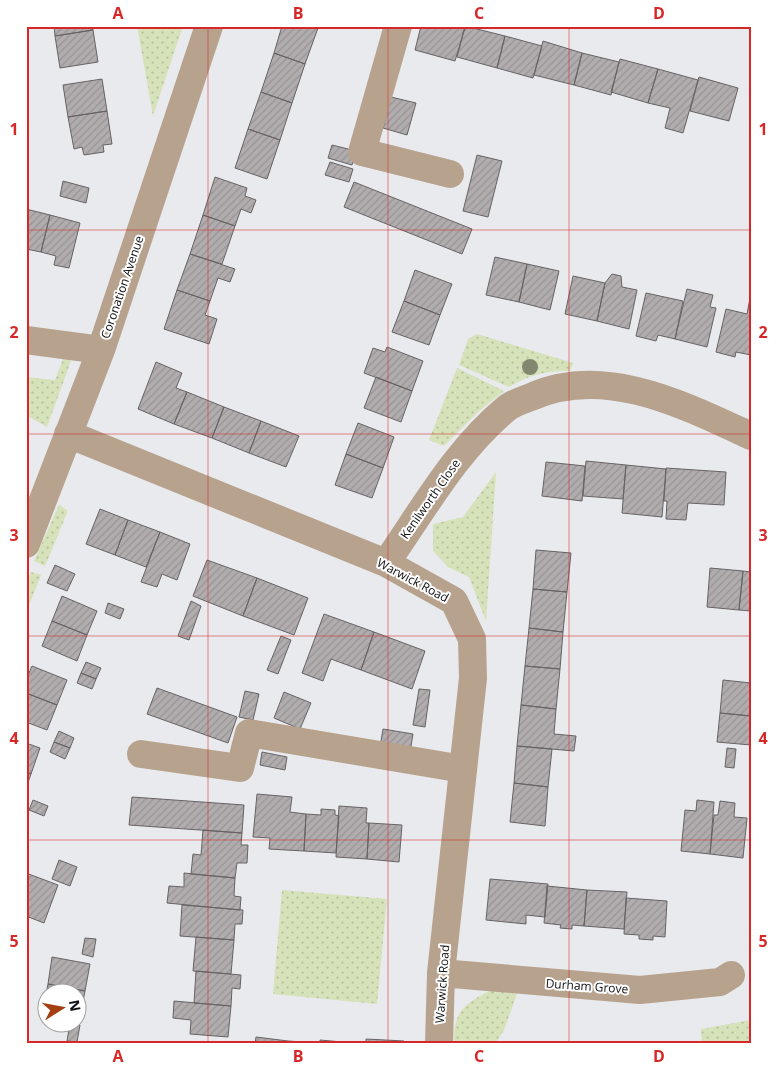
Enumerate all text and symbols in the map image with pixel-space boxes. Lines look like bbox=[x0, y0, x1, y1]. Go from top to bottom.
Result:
text: A bbox=[112, 2, 124, 24]
text: B bbox=[293, 2, 303, 24]
text: C bbox=[474, 2, 484, 24]
text: D bbox=[653, 2, 665, 24]
text: 1 bbox=[9, 118, 19, 140]
text: 1 bbox=[758, 118, 768, 140]
street label: Coronation Avenue bbox=[96, 233, 148, 341]
text: 2 bbox=[9, 321, 19, 343]
text: 2 bbox=[758, 321, 768, 343]
street label: Kenilworth Close bbox=[396, 455, 464, 542]
text: 3 bbox=[9, 524, 19, 546]
text: 3 bbox=[758, 524, 768, 546]
street label: Warwick Road bbox=[374, 554, 452, 606]
text: 4 bbox=[9, 727, 19, 749]
text: 4 bbox=[758, 727, 768, 749]
text: 5 bbox=[9, 930, 19, 952]
text: 5 bbox=[758, 930, 768, 952]
street label: Warwick Road bbox=[431, 944, 453, 1024]
street label: Durham Grove bbox=[545, 975, 629, 997]
north arrow bbox=[38, 982, 88, 1032]
text: N bbox=[65, 998, 86, 1013]
text: A bbox=[112, 1045, 124, 1067]
text: B bbox=[293, 1045, 303, 1067]
text: C bbox=[474, 1045, 484, 1067]
text: D bbox=[653, 1045, 665, 1067]

